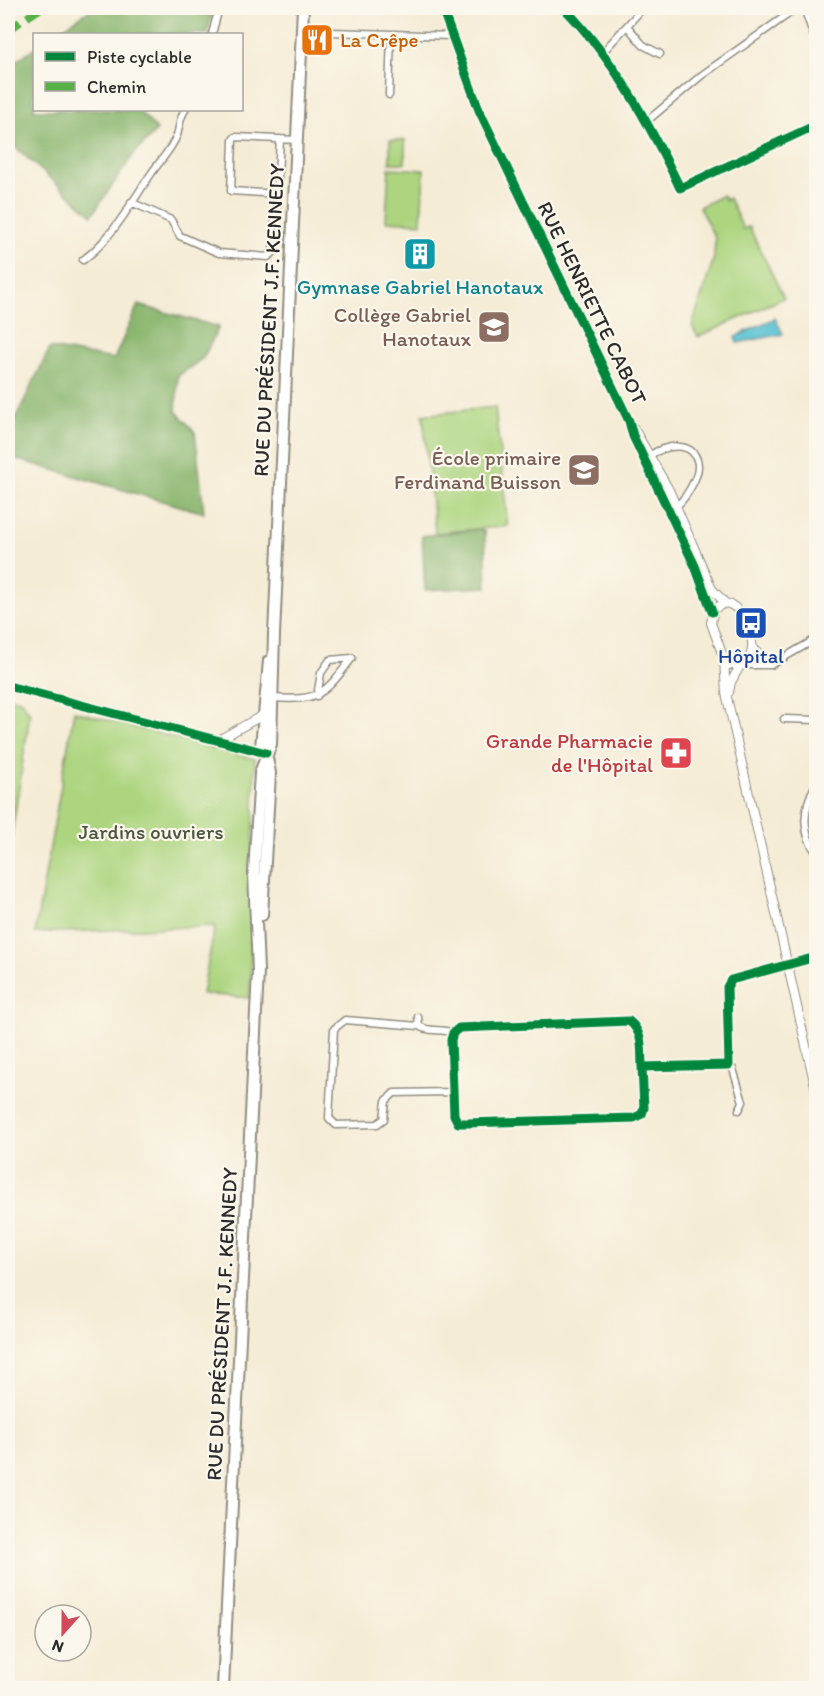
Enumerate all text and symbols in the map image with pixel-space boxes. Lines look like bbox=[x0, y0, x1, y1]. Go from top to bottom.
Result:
restaurant icon: La Crêpe bbox=[299, 22, 335, 58]
place label: La Crêpe bbox=[340, 27, 418, 52]
legend bbox=[33, 33, 243, 111]
text: Piste cyclable bbox=[87, 46, 192, 68]
text: Chemin bbox=[87, 76, 146, 98]
street label: RUE DU PRÉSIDENT J.F. KENNEDY bbox=[248, 163, 289, 477]
street label: RUE HENRIETTE CABOT bbox=[532, 197, 653, 409]
building icon: Gymnase Gabriel Hanotaux bbox=[402, 236, 438, 272]
place label: Gymnase Gabriel Hanotaux bbox=[297, 274, 544, 299]
place label: Collège Gabriel Hanotaux bbox=[334, 302, 472, 351]
school or university icon: Collège Gabriel Hanotaux bbox=[476, 309, 512, 345]
place label: École primaire Ferdinand Buisson bbox=[394, 445, 561, 494]
school or university icon: École primaire Ferdinand Buisson bbox=[566, 452, 602, 488]
bus stop icon: Hôpital bbox=[733, 605, 769, 641]
place label: Hôpital bbox=[718, 643, 784, 668]
place label: Grande Pharmacie de l'Hôpital bbox=[486, 728, 653, 777]
pharmacy icon: Grande Pharmacie de l'Hôpital bbox=[658, 735, 694, 771]
park label: Jardins ouvriers bbox=[78, 819, 224, 844]
street label: RUE DU PRÉSIDENT J.F. KENNEDY bbox=[201, 1167, 242, 1481]
north arrow bbox=[33, 1603, 93, 1663]
text: N bbox=[49, 1636, 66, 1657]

